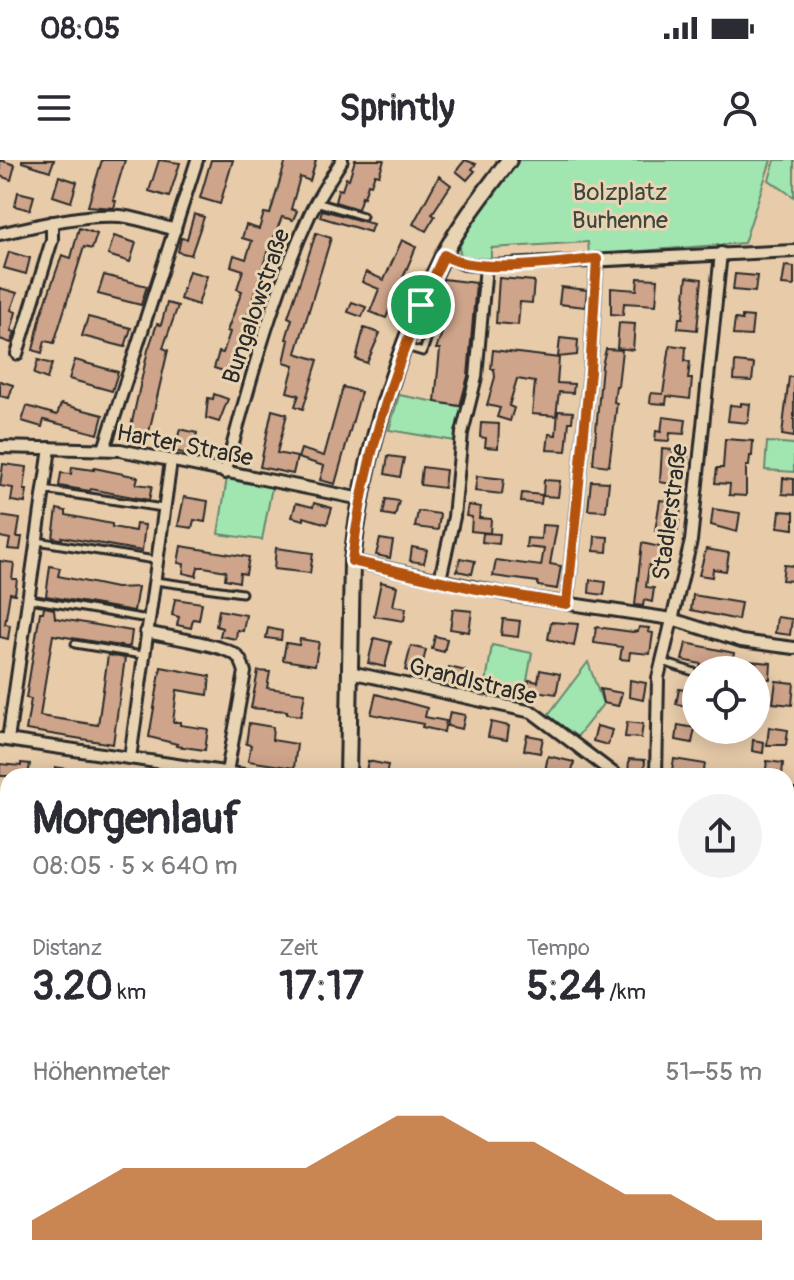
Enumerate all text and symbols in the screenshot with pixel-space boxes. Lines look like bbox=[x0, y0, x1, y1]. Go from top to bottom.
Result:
text: 08:05 bbox=[40, 10, 120, 47]
icon: menu bbox=[32, 86, 76, 130]
text: Sprintly bbox=[339, 86, 455, 131]
icon: person bbox=[718, 86, 762, 130]
park label: Bolzplatz Burhenne bbox=[572, 178, 668, 235]
street label: Bungalowstraße bbox=[216, 225, 297, 388]
pin bbox=[387, 271, 455, 339]
icon: arrive bbox=[399, 283, 443, 327]
street label: Harter Straße bbox=[114, 418, 256, 473]
street label: Stadlerstraße bbox=[647, 442, 694, 582]
street label: Grandlstraße bbox=[406, 652, 540, 711]
map controls bbox=[682, 656, 770, 744]
button: locate bbox=[682, 656, 770, 744]
text: Morgenlauf bbox=[32, 792, 241, 847]
button: share bbox=[678, 794, 762, 878]
text: 08:05 · 5 × 640 m bbox=[32, 850, 238, 882]
text: Distanz bbox=[32, 934, 102, 962]
text: Zeit bbox=[279, 934, 318, 962]
text: Tempo bbox=[527, 934, 590, 962]
text: 3.20 bbox=[32, 962, 113, 1011]
text: 17:17 bbox=[279, 962, 364, 1011]
text: 5:24 bbox=[527, 962, 605, 1011]
text: km bbox=[113, 978, 146, 1006]
text: /km bbox=[605, 978, 646, 1006]
text: Höhenmeter bbox=[32, 1056, 170, 1088]
text: 51–55 m bbox=[666, 1056, 762, 1088]

